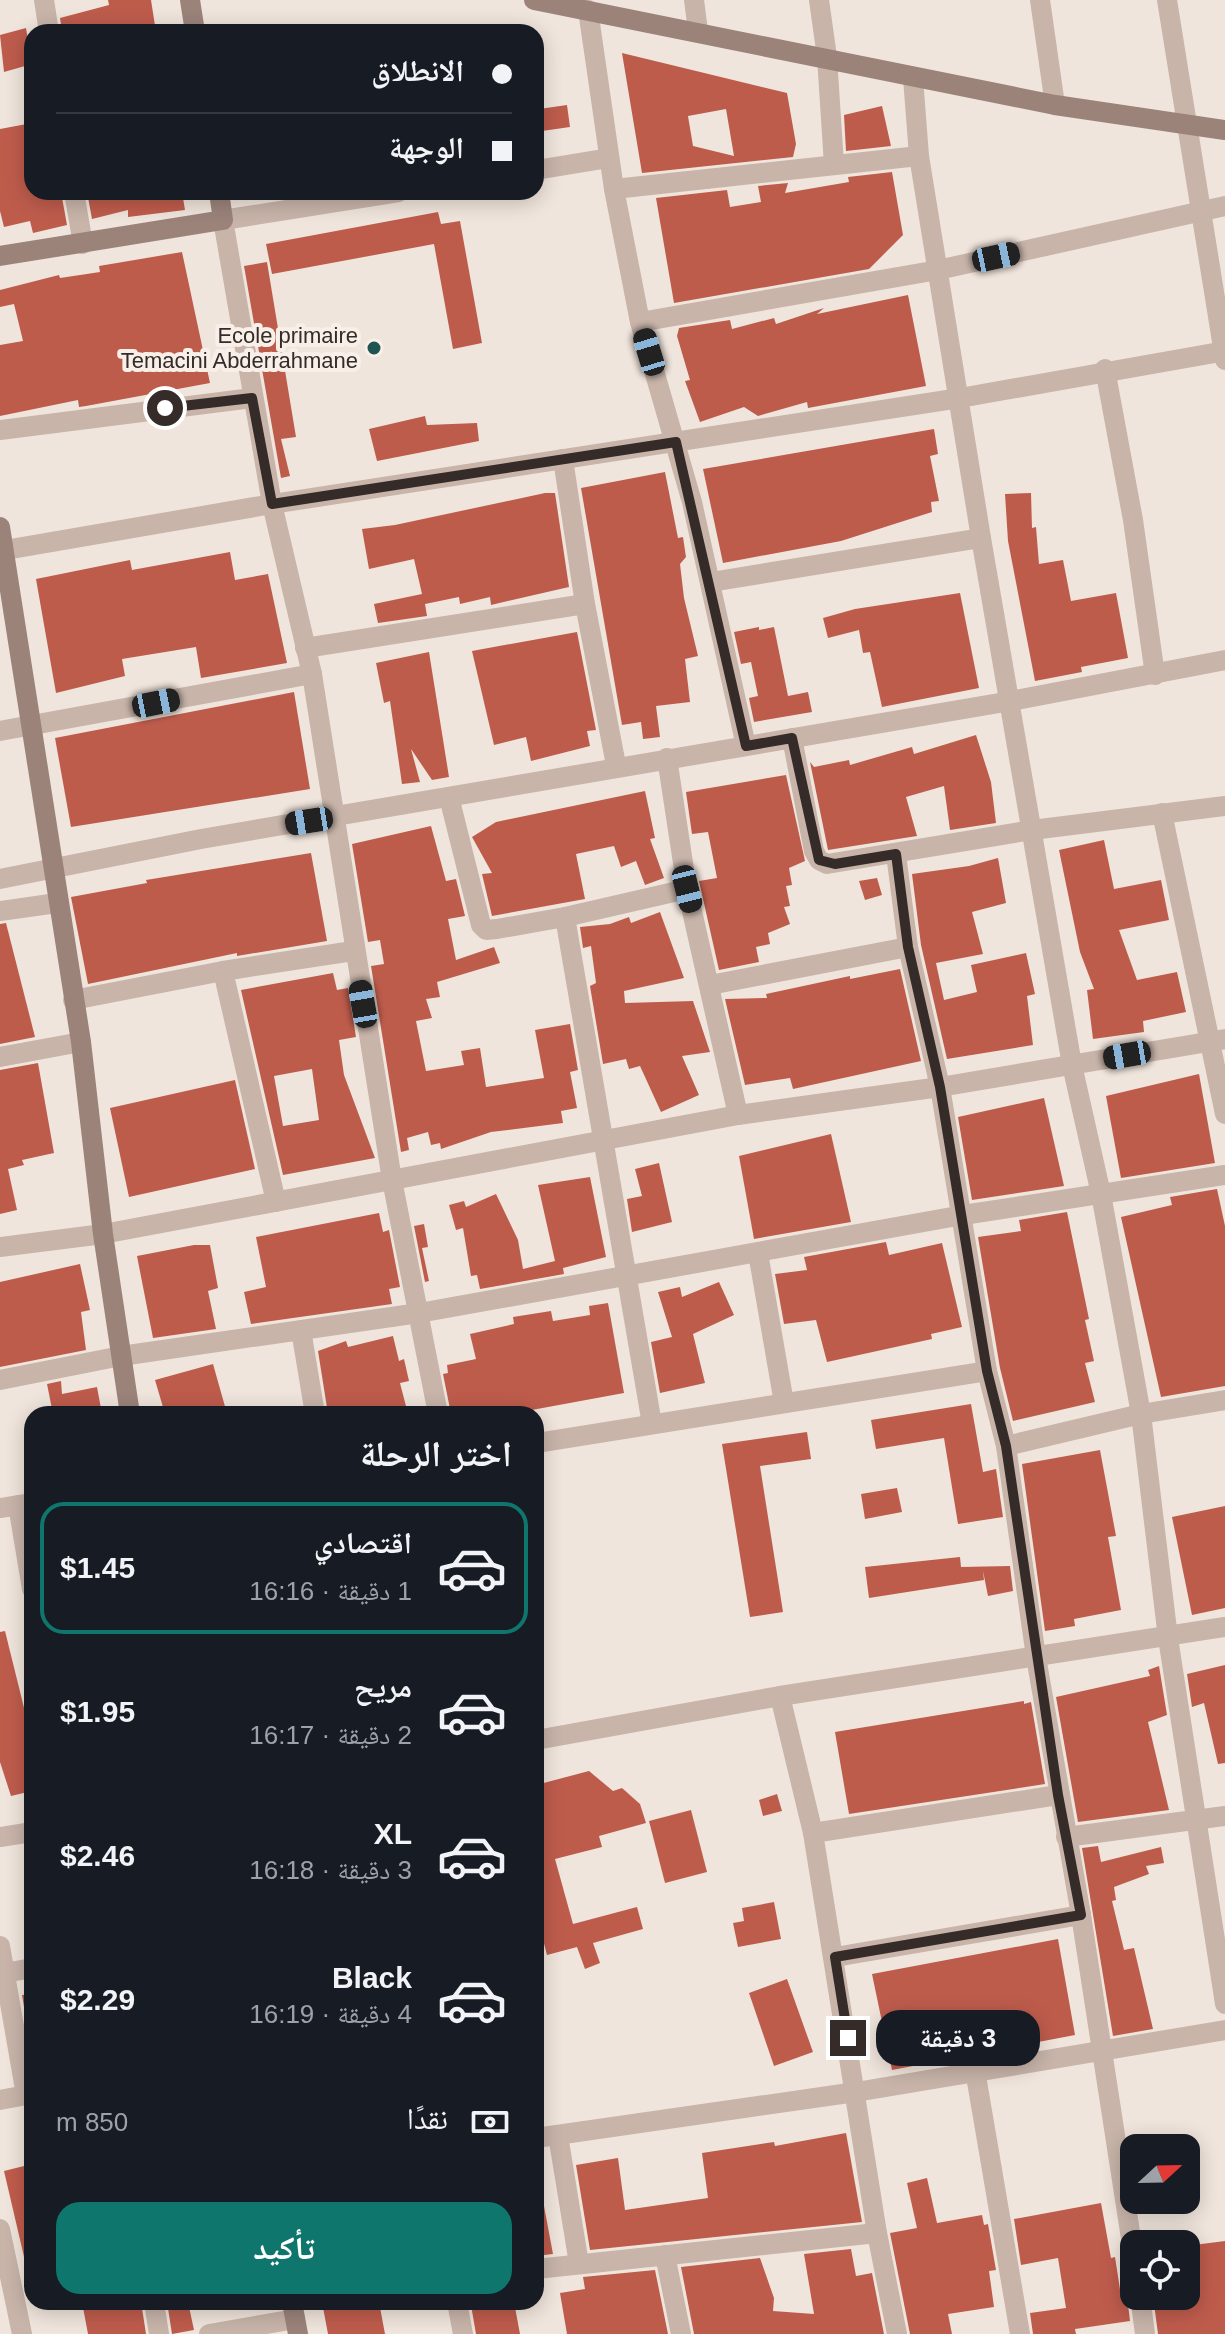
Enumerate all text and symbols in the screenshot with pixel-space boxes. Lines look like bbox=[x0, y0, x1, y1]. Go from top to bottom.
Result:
text: الانطلاق bbox=[371, 54, 464, 87]
text: الوجهة bbox=[389, 131, 464, 164]
car bbox=[970, 240, 1022, 274]
place label: Ecole primaire Temacini Abderrahmane bbox=[121, 323, 358, 373]
car bbox=[631, 326, 667, 378]
marker: Ecole primaire Temacini Abderrahmane bbox=[365, 339, 383, 357]
route start bbox=[147, 390, 183, 426]
car bbox=[130, 687, 182, 719]
car bbox=[283, 805, 335, 837]
car bbox=[670, 863, 704, 915]
car bbox=[347, 978, 379, 1030]
car bbox=[1101, 1039, 1153, 1071]
text: اختر الرحلة bbox=[360, 1433, 512, 1474]
text: اقتصادي bbox=[314, 1526, 412, 1559]
icon: car bbox=[436, 1532, 508, 1604]
text: $1.45 bbox=[60, 1551, 135, 1584]
text: 1 دقيقة · 16:16 bbox=[249, 1576, 412, 1606]
text: مريح bbox=[354, 1670, 412, 1703]
icon: car bbox=[436, 1676, 508, 1748]
text: $1.95 bbox=[60, 1695, 135, 1728]
text: 2 دقيقة · 16:17 bbox=[249, 1720, 412, 1750]
text: XL bbox=[374, 1817, 412, 1850]
icon: car bbox=[436, 1820, 508, 1892]
text: $2.46 bbox=[60, 1839, 135, 1872]
text: 3 دقيقة · 16:18 bbox=[249, 1855, 412, 1885]
text: Black bbox=[332, 1961, 412, 1994]
icon: car bbox=[436, 1964, 508, 2036]
text: $2.29 bbox=[60, 1983, 135, 2016]
text: 4 دقيقة · 16:19 bbox=[249, 1999, 412, 2029]
callout: 3 دقيقة bbox=[876, 2010, 1040, 2066]
route end bbox=[830, 2020, 866, 2056]
text: 3 دقيقة bbox=[920, 2023, 996, 2053]
icon: cash bbox=[468, 2100, 512, 2144]
text: نقدًا bbox=[407, 2102, 448, 2135]
text: 850 m bbox=[56, 2107, 128, 2137]
north arrow bbox=[1120, 2134, 1200, 2214]
map controls bbox=[1120, 2134, 1200, 2310]
button: تأكيد bbox=[56, 2202, 512, 2294]
button: locate bbox=[1120, 2230, 1200, 2310]

